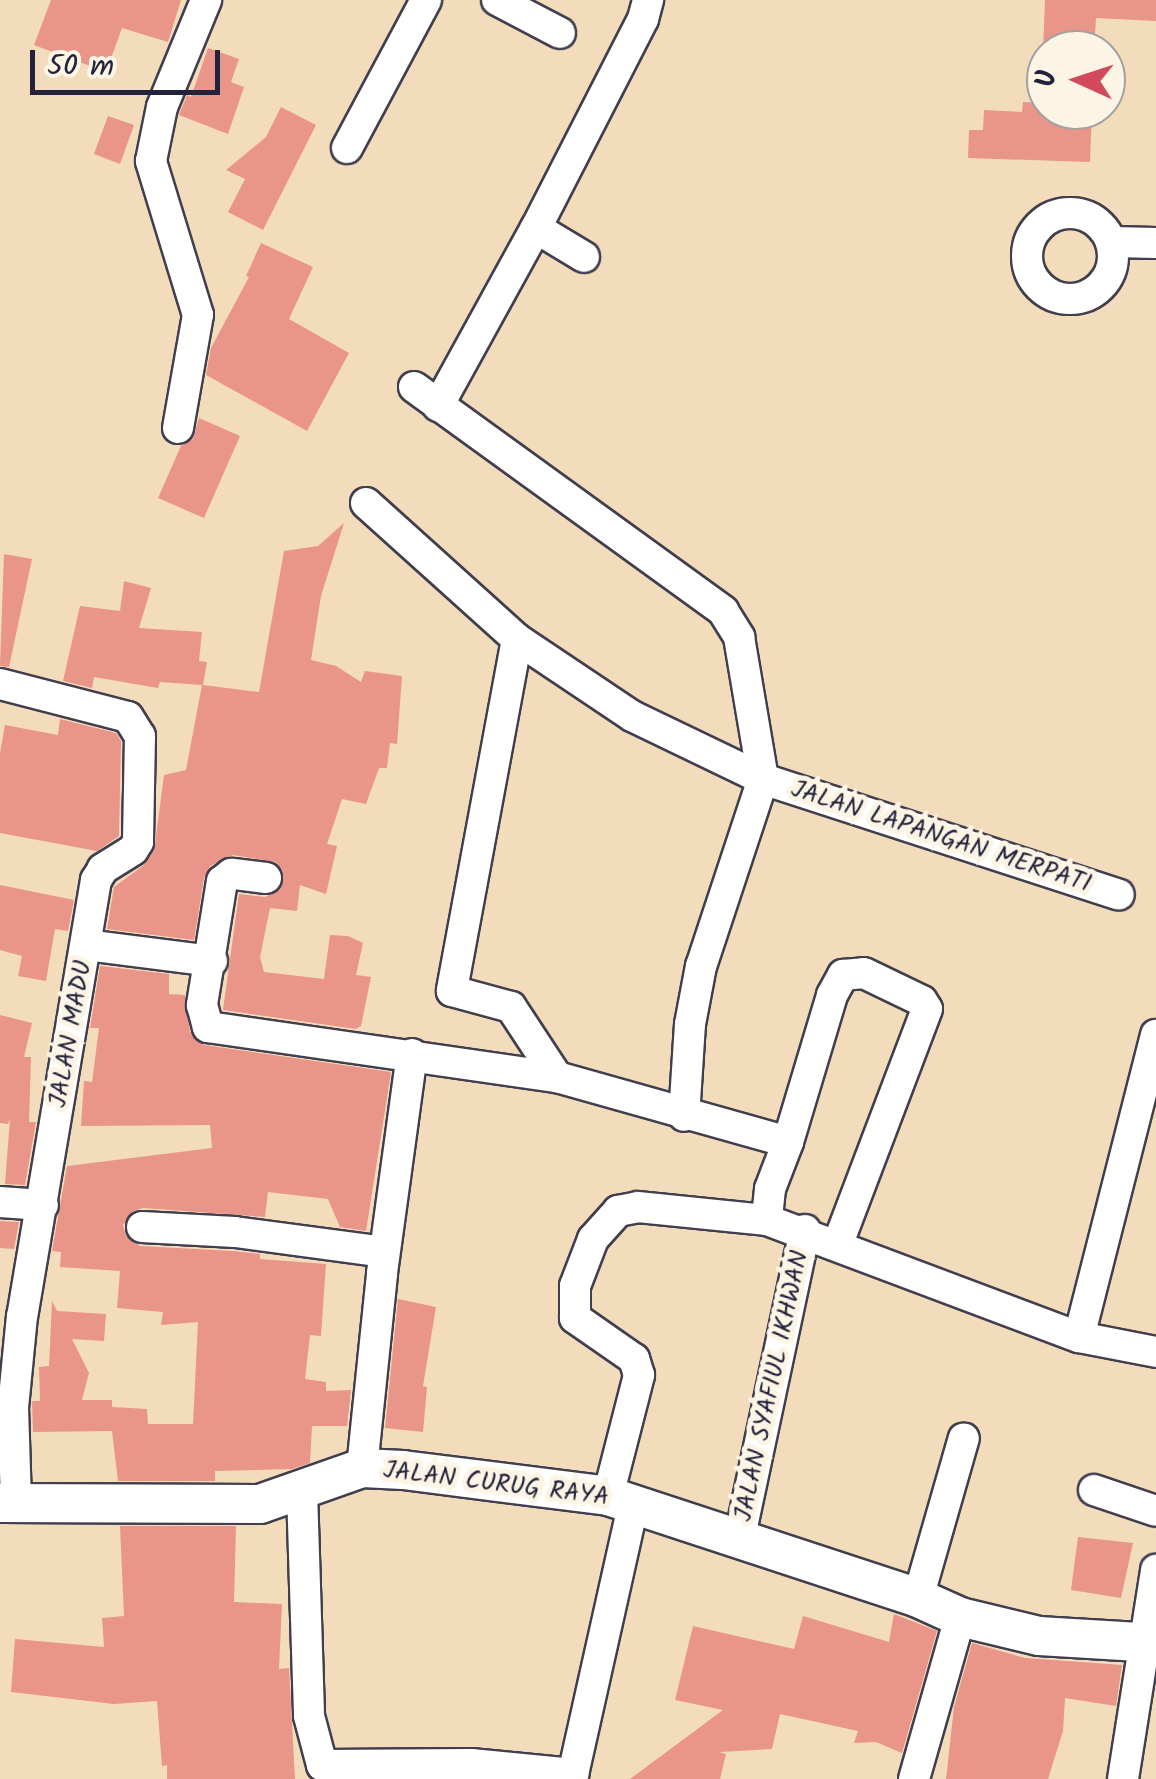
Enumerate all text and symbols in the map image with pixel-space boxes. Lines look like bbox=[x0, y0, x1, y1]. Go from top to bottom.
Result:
scale bar bbox=[35, 30, 225, 92]
north arrow bbox=[1026, 30, 1126, 130]
text: 50 m bbox=[47, 43, 114, 91]
text: U bbox=[1025, 69, 1070, 88]
street label: JALAN LAPANGAN MERPATI bbox=[787, 774, 1095, 900]
street label: JALAN MADU bbox=[43, 958, 99, 1110]
street label: JALAN SYAFIUL IKHWAN bbox=[729, 1248, 815, 1524]
street label: JALAN CURUG RAYA bbox=[382, 1455, 610, 1513]

